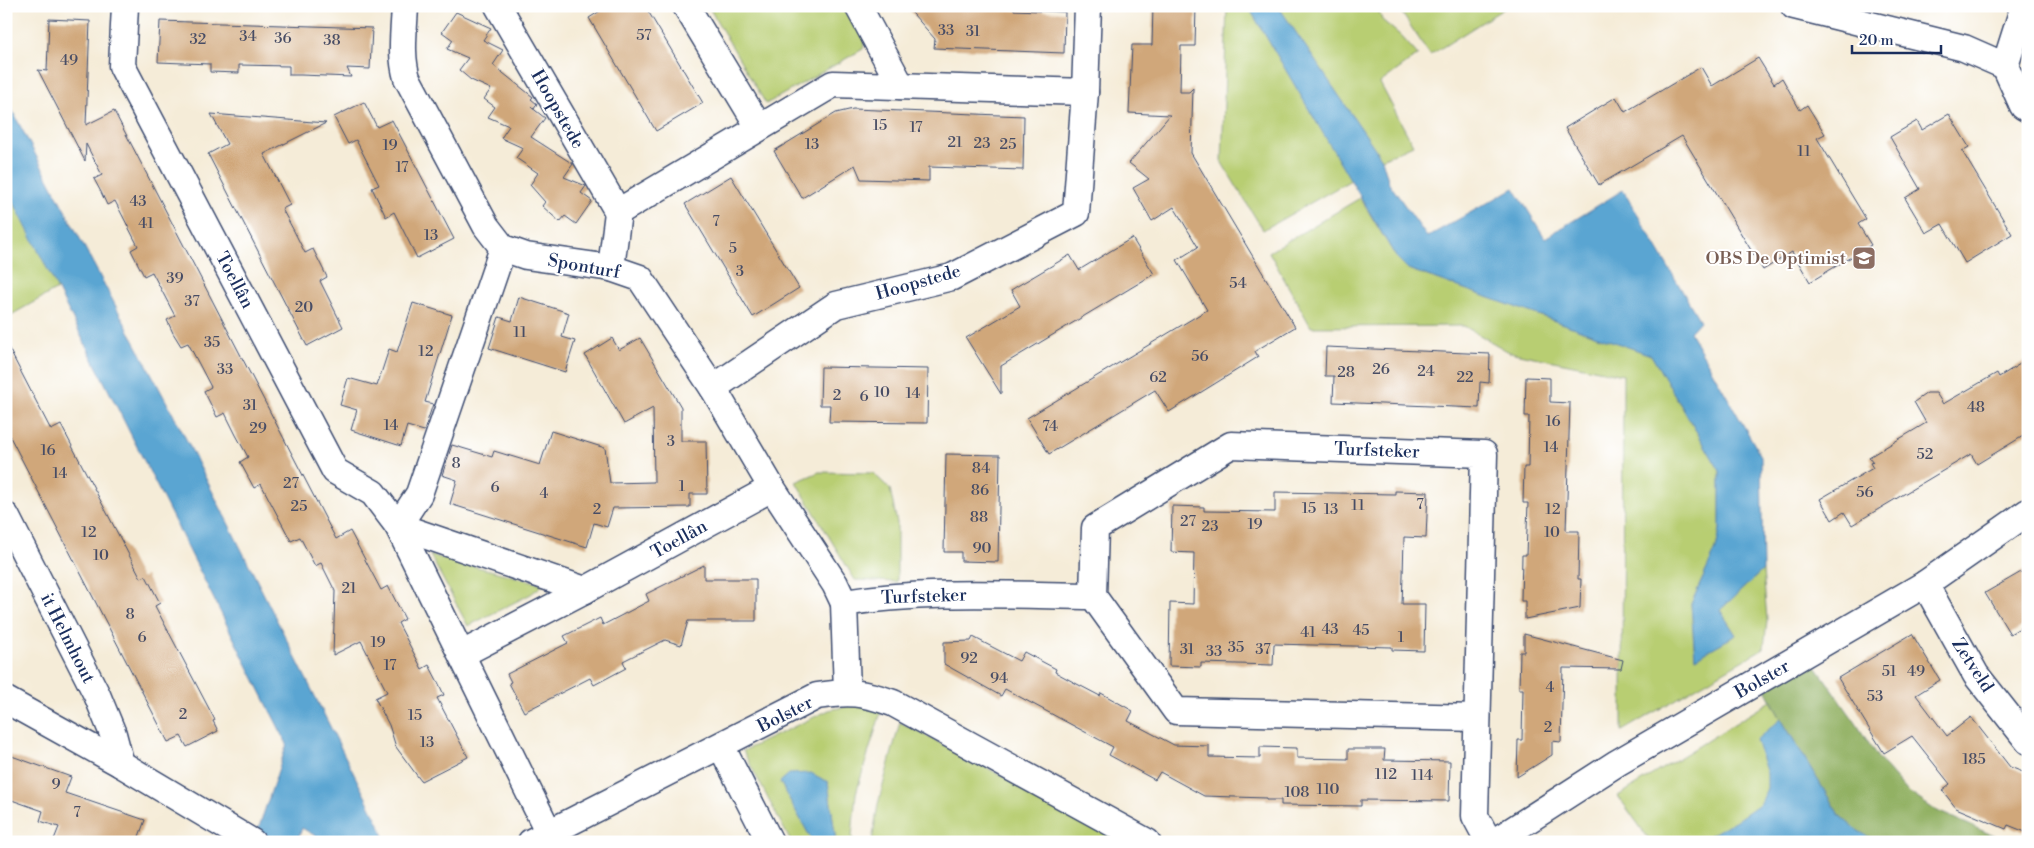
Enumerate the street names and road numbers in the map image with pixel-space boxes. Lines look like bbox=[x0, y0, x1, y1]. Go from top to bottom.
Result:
street label: Hoopstede bbox=[526, 66, 589, 153]
street label: Toellân bbox=[210, 248, 259, 313]
street label: Sponturf bbox=[546, 249, 623, 284]
street label: Hoopstede bbox=[873, 259, 963, 306]
street label: Turfsteker bbox=[1334, 438, 1420, 463]
street label: Toellân bbox=[647, 515, 712, 564]
street label: Turfsteker bbox=[881, 584, 967, 609]
street label: it Helmhout bbox=[35, 589, 100, 688]
street label: Zetveld bbox=[1946, 634, 1999, 698]
street label: Bolster bbox=[1730, 655, 1794, 705]
street label: Bolster bbox=[753, 691, 817, 739]

